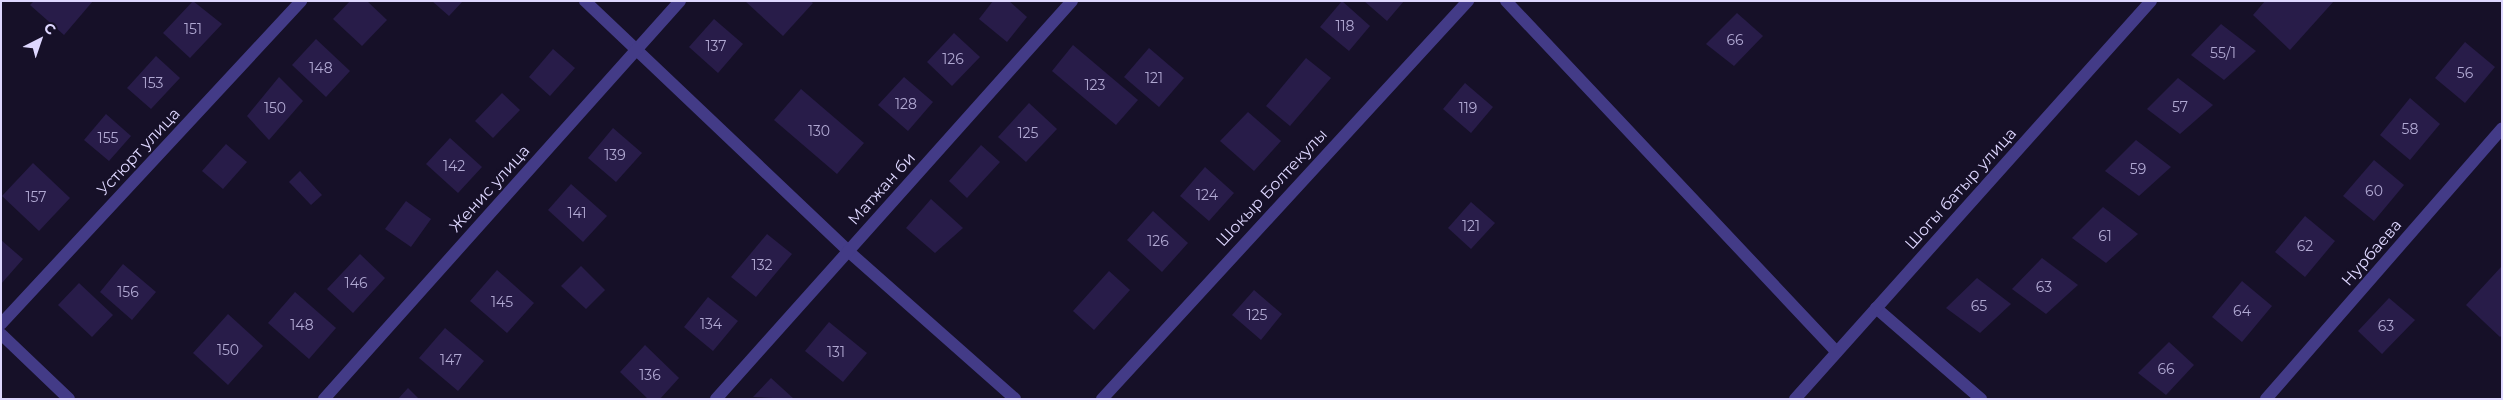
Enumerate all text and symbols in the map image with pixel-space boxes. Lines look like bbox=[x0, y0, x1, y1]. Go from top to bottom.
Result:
north arrow bbox=[15, 15, 65, 65]
house number: 118 bbox=[1335, 18, 1355, 34]
text: С bbox=[40, 19, 60, 39]
house number: 151 bbox=[184, 21, 202, 37]
house number: 66 bbox=[1726, 32, 1744, 48]
house number: 137 bbox=[705, 38, 727, 54]
house number: 55/1 bbox=[2210, 45, 2236, 61]
house number: 126 bbox=[942, 51, 964, 67]
house number: 148 bbox=[309, 60, 333, 76]
house number: 56 bbox=[2457, 65, 2473, 81]
house number: 121 bbox=[1145, 70, 1163, 86]
house number: 153 bbox=[143, 75, 163, 91]
house number: 123 bbox=[1085, 77, 1105, 93]
house number: 128 bbox=[895, 96, 917, 112]
house number: 57 bbox=[2172, 99, 2188, 115]
house number: 150 bbox=[264, 100, 286, 116]
house number: 119 bbox=[1459, 100, 1477, 116]
street label: Устюрт улица bbox=[94, 104, 184, 200]
house number: 58 bbox=[2402, 121, 2418, 137]
house number: 130 bbox=[808, 123, 830, 139]
street label: Шогы батыр улица bbox=[1901, 124, 2021, 254]
house number: 125 bbox=[1018, 125, 1038, 141]
street label: Шокыр Болтекулы bbox=[1213, 125, 1331, 251]
house number: 155 bbox=[98, 130, 118, 146]
street label: Женис улица bbox=[446, 142, 534, 236]
house number: 139 bbox=[604, 147, 626, 163]
street label: Матжан би bbox=[844, 149, 920, 229]
house number: 142 bbox=[443, 158, 465, 174]
house number: 59 bbox=[2130, 161, 2146, 177]
house number: 60 bbox=[2365, 183, 2383, 199]
house number: 124 bbox=[1196, 187, 1218, 203]
house number: 157 bbox=[25, 189, 47, 205]
house number: 141 bbox=[567, 205, 587, 221]
street label: Нурбаева bbox=[2338, 216, 2406, 290]
house number: 121 bbox=[1462, 218, 1480, 234]
house number: 61 bbox=[2098, 228, 2112, 244]
house number: 126 bbox=[1147, 233, 1169, 249]
house number: 62 bbox=[2297, 238, 2313, 254]
house number: 132 bbox=[752, 257, 772, 273]
house number: 146 bbox=[345, 275, 367, 291]
house number: 63 bbox=[2036, 279, 2052, 295]
house number: 156 bbox=[117, 284, 139, 300]
house number: 145 bbox=[491, 294, 513, 310]
house number: 65 bbox=[1971, 298, 1987, 314]
house number: 64 bbox=[2233, 303, 2251, 319]
house number: 125 bbox=[1247, 307, 1267, 323]
house number: 134 bbox=[700, 316, 722, 332]
house number: 148 bbox=[290, 317, 314, 333]
house number: 63 bbox=[2378, 318, 2394, 334]
house number: 150 bbox=[217, 342, 239, 358]
house number: 131 bbox=[827, 344, 845, 360]
house number: 147 bbox=[440, 352, 462, 368]
house number: 66 bbox=[2157, 361, 2175, 377]
house number: 136 bbox=[639, 367, 661, 383]

